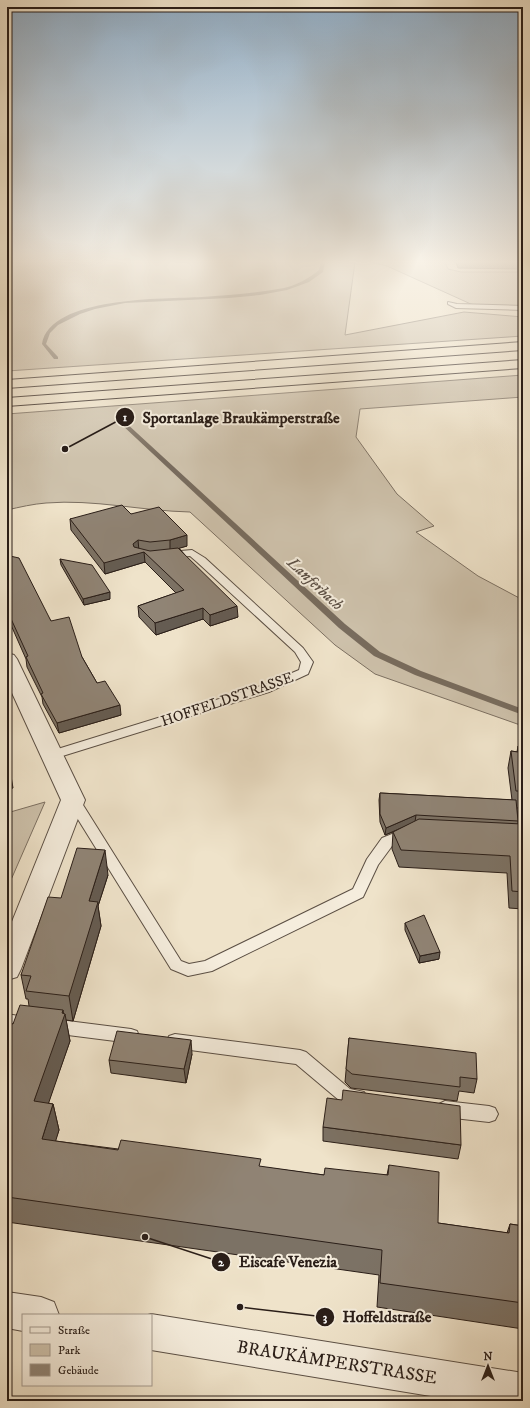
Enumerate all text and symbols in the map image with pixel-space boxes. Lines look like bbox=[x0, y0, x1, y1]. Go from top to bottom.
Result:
callout: Sportanlage Braukämperstraße bbox=[115, 403, 348, 431]
text: Sportanlage Braukämperstraße bbox=[142, 408, 340, 428]
text: 1 bbox=[123, 410, 128, 425]
water label: Lanferbach bbox=[282, 552, 347, 615]
street label: HOFFELDSTRASSE bbox=[158, 668, 296, 731]
callout: Eiscafe Venezia bbox=[211, 1248, 345, 1276]
text: Eiscafe Venezia bbox=[239, 1252, 338, 1272]
text: 2 bbox=[218, 1255, 225, 1270]
callout: Hoffeldstraße bbox=[315, 1303, 439, 1331]
text: Hoffeldstraße bbox=[343, 1307, 432, 1327]
text: 3 bbox=[323, 1310, 328, 1325]
legend bbox=[22, 1314, 152, 1386]
text: Straße bbox=[58, 1323, 90, 1338]
street label: BRAUKÄMPERSTRASSE bbox=[235, 1336, 439, 1390]
text: Park bbox=[58, 1343, 80, 1358]
north arrow bbox=[468, 1346, 508, 1386]
text: N bbox=[483, 1350, 493, 1364]
text: Gebäude bbox=[58, 1363, 99, 1378]

